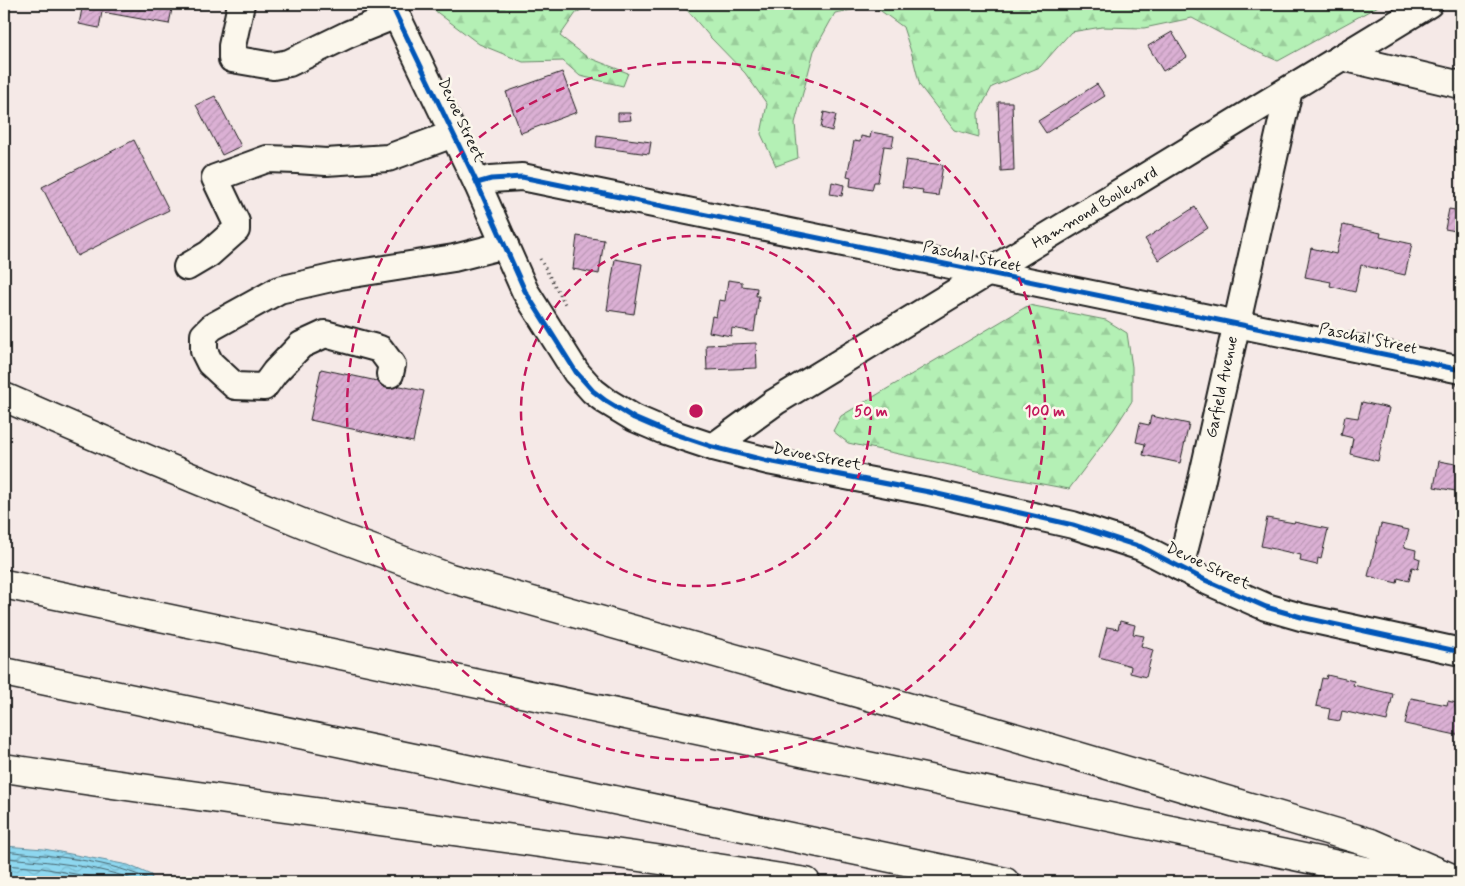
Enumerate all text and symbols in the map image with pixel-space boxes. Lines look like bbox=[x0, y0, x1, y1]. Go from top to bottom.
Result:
street label: Devoe Street bbox=[432, 75, 490, 166]
street label: Hammond Boulevard bbox=[1028, 162, 1162, 254]
street label: Paschal Street bbox=[921, 236, 1023, 278]
street label: Paschal Street bbox=[1317, 318, 1419, 360]
street label: Garfield Avenue bbox=[1201, 334, 1243, 440]
centre of rings bbox=[687, 402, 705, 420]
text: 50 m bbox=[854, 402, 888, 422]
text: 100 m bbox=[1025, 402, 1065, 422]
street label: Devoe Street bbox=[771, 438, 864, 476]
street label: Devoe Street bbox=[1163, 537, 1254, 595]

